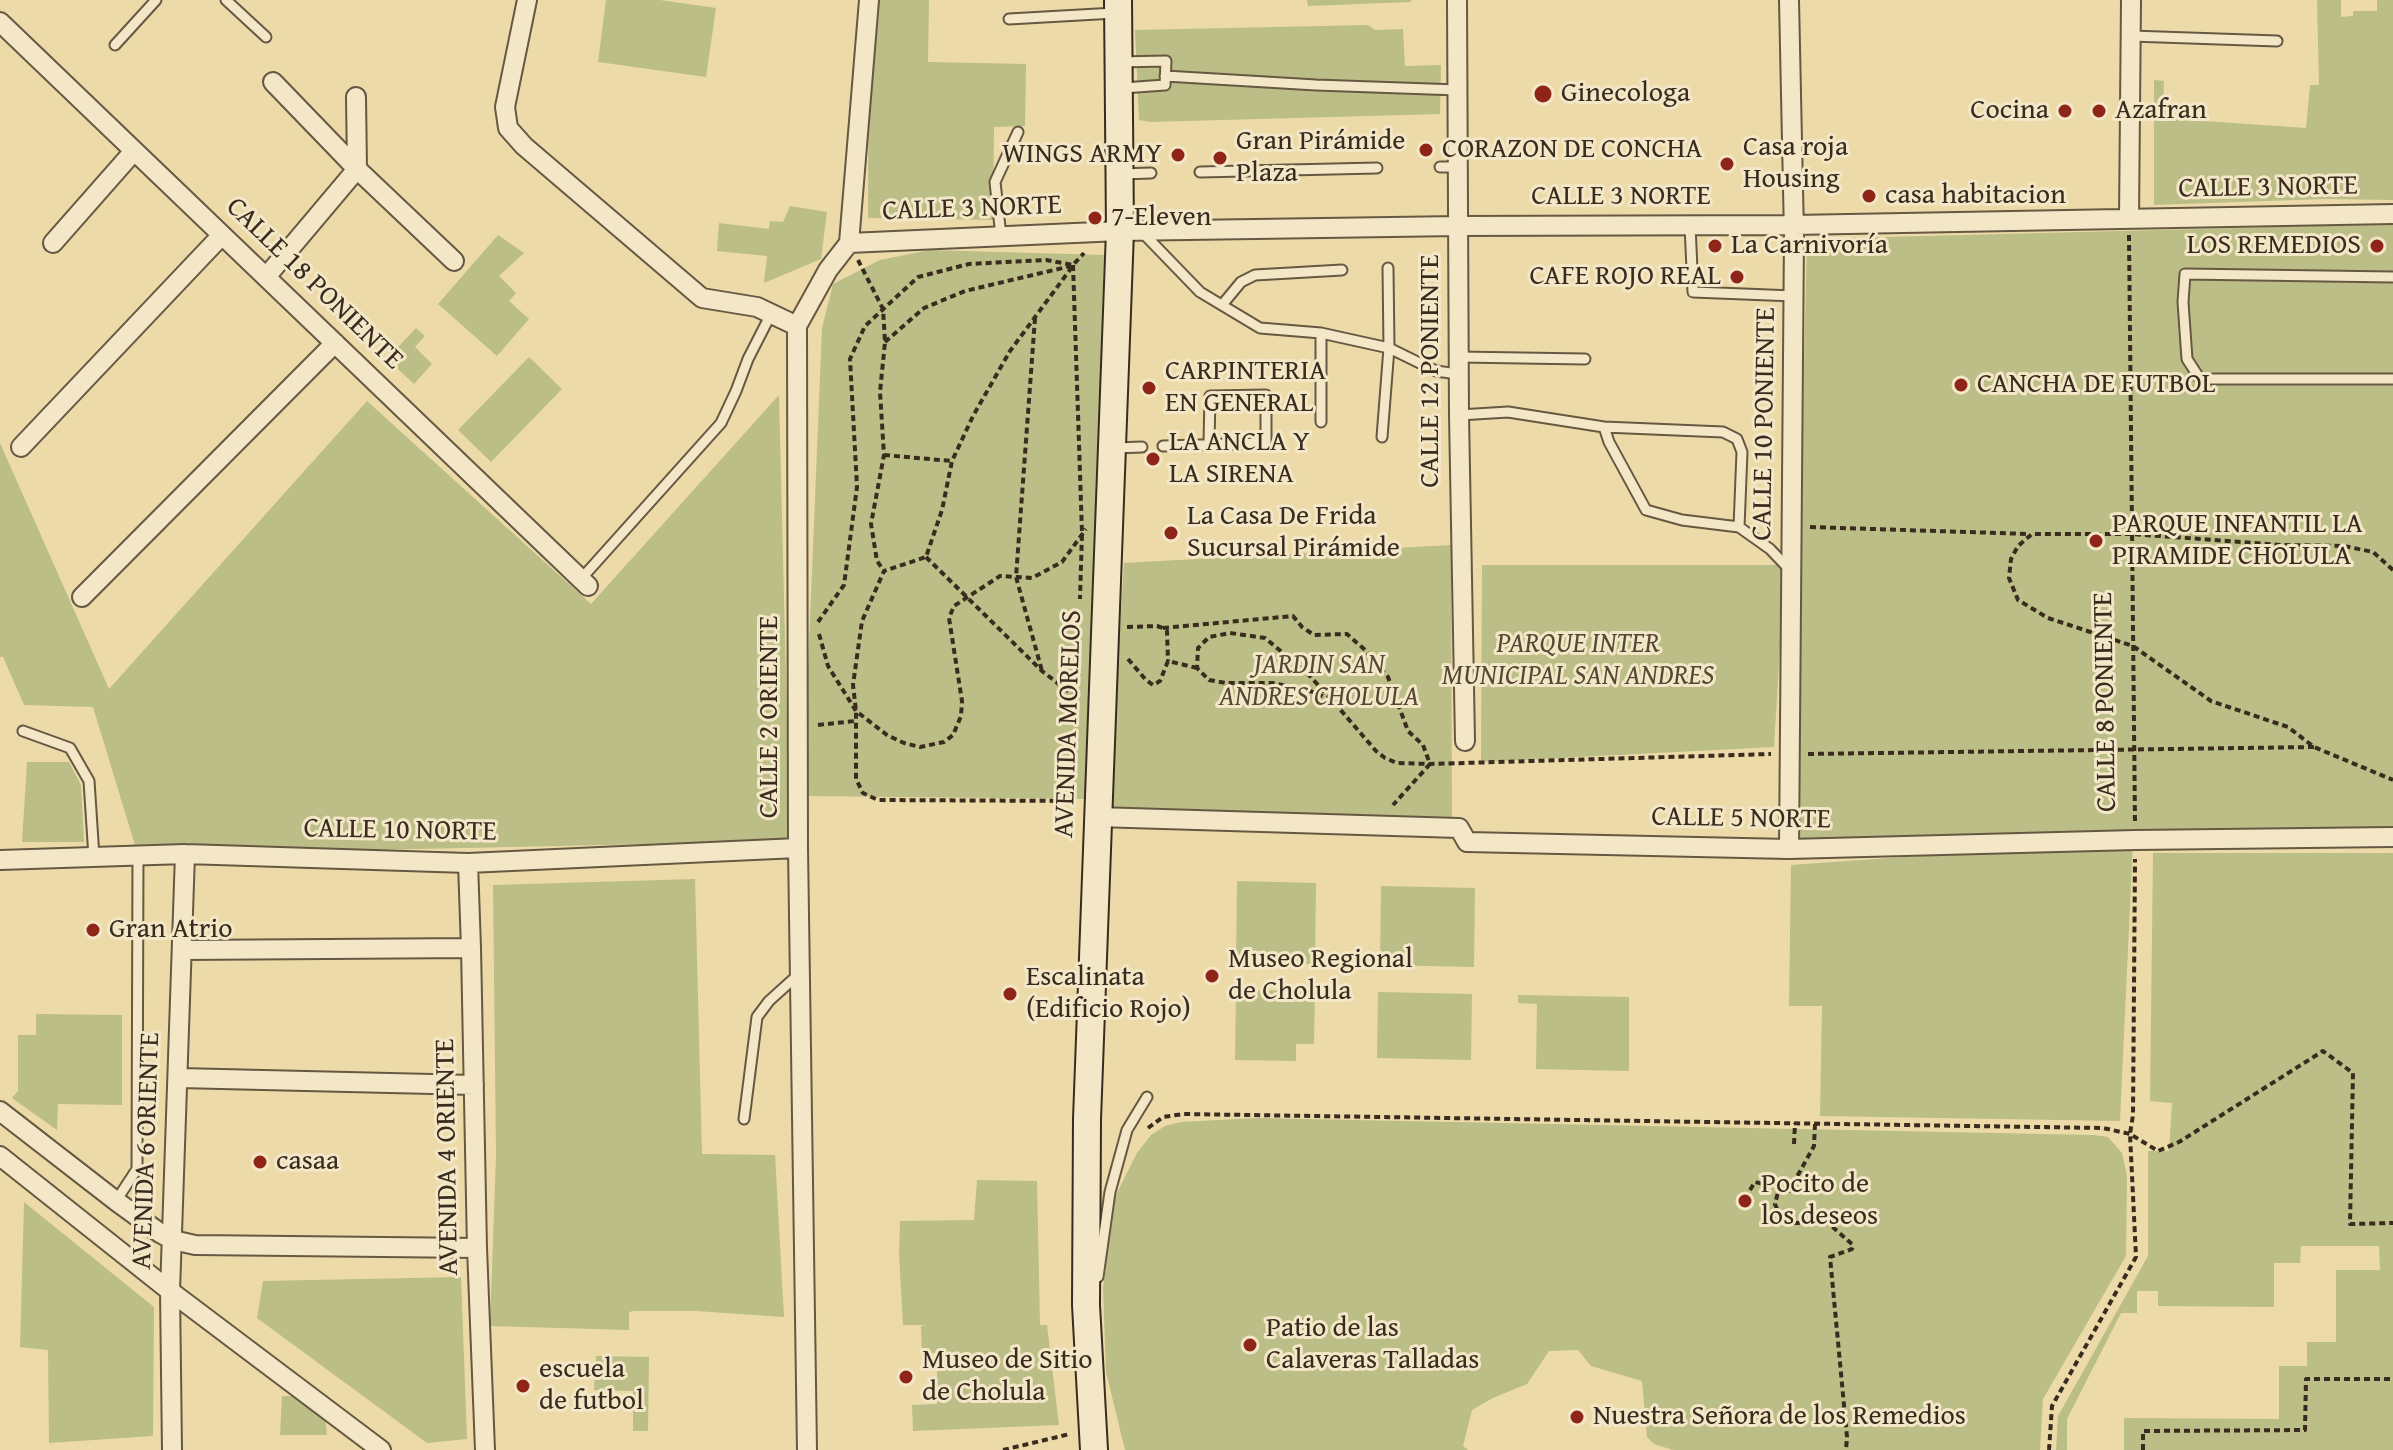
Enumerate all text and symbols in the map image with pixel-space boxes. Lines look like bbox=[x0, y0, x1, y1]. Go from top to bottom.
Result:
place label: Ginecologa bbox=[1561, 77, 1690, 111]
marker: Ginecologa bbox=[1532, 83, 1554, 105]
place label: Cocina bbox=[1970, 94, 2049, 128]
place label: Azafran bbox=[2115, 94, 2207, 128]
marker: Cocina bbox=[2056, 102, 2074, 120]
marker: Azafran bbox=[2090, 102, 2108, 120]
place label: Gran Pirámide Plaza bbox=[1236, 125, 1405, 191]
place label: Casa roja Housing bbox=[1743, 131, 1848, 197]
place label: CORAZON DE CONCHA bbox=[1442, 133, 1702, 167]
place label: WINGS ARMY bbox=[1002, 138, 1162, 172]
marker: CORAZON DE CONCHA bbox=[1417, 141, 1435, 159]
marker: WINGS ARMY bbox=[1169, 146, 1187, 164]
marker: Gran Pirámide Plaza bbox=[1211, 149, 1229, 167]
marker: Casa roja Housing bbox=[1718, 155, 1736, 173]
street label: CALLE 3 NORTE bbox=[2178, 170, 2358, 206]
place label: casa habitacion bbox=[1885, 179, 2066, 213]
street label: CALLE 3 NORTE bbox=[1531, 180, 1711, 214]
marker: casa habitacion bbox=[1860, 187, 1878, 205]
street label: CALLE 3 NORTE bbox=[882, 189, 1062, 229]
street label: CALLE 18 PONIENTE bbox=[218, 191, 410, 377]
place label: 7-Eleven bbox=[1111, 201, 1211, 235]
marker: 7-Eleven bbox=[1086, 209, 1104, 227]
place label: La Carnivoría bbox=[1731, 229, 1888, 263]
place label: LOS REMEDIOS bbox=[2187, 229, 2361, 263]
marker: La Carnivoría bbox=[1706, 237, 1724, 255]
marker: LOS REMEDIOS bbox=[2368, 237, 2386, 255]
street label: CALLE 12 PONIENTE bbox=[1414, 254, 1448, 488]
place label: CAFE ROJO REAL bbox=[1530, 260, 1721, 294]
marker: CAFE ROJO REAL bbox=[1728, 268, 1746, 286]
street label: CALLE 10 PONIENTE bbox=[1746, 307, 1784, 541]
place label: CARPINTERIA EN GENERAL bbox=[1165, 355, 1326, 421]
place label: CANCHA DE FUTBOL bbox=[1977, 368, 2215, 402]
marker: CANCHA DE FUTBOL bbox=[1952, 376, 1970, 394]
marker: CARPINTERIA EN GENERAL bbox=[1140, 379, 1158, 397]
place label: LA ANCLA Y LA SIRENA bbox=[1169, 426, 1310, 492]
marker: LA ANCLA Y LA SIRENA bbox=[1144, 450, 1162, 468]
place label: La Casa De Frida Sucursal Pirámide bbox=[1187, 500, 1400, 566]
place label: PARQUE INFANTIL LA PIRAMIDE CHOLULA bbox=[2112, 508, 2363, 574]
marker: La Casa De Frida Sucursal Pirámide bbox=[1162, 524, 1180, 542]
marker: PARQUE INFANTIL LA PIRAMIDE CHOLULA bbox=[2087, 532, 2105, 550]
street label: CALLE 8 PONIENTE bbox=[2087, 592, 2125, 812]
street label: AVENIDA MORELOS bbox=[1048, 609, 1090, 839]
street label: CALLE 2 ORIENTE bbox=[753, 616, 787, 818]
park label: PARQUE INTER MUNICIPAL SAN ANDRES bbox=[1442, 628, 1714, 694]
park label: JARDIN SAN ANDRES CHOLULA bbox=[1219, 649, 1419, 715]
street label: CALLE 5 NORTE bbox=[1651, 801, 1831, 837]
street label: CALLE 10 NORTE bbox=[303, 813, 497, 849]
place label: Gran Atrio bbox=[109, 913, 232, 947]
marker: Gran Atrio bbox=[84, 921, 102, 939]
place label: Museo Regional de Cholula bbox=[1228, 943, 1413, 1009]
place label: Escalinata (Edificio Rojo) bbox=[1026, 961, 1191, 1027]
marker: Museo Regional de Cholula bbox=[1203, 967, 1221, 985]
marker: Escalinata (Edificio Rojo) bbox=[1001, 985, 1019, 1003]
street label: AVENIDA 6 ORIENTE bbox=[126, 1032, 168, 1270]
street label: AVENIDA 4 ORIENTE bbox=[429, 1038, 467, 1276]
place label: casaa bbox=[276, 1145, 339, 1179]
marker: casaa bbox=[251, 1153, 269, 1171]
place label: Pocito de los deseos bbox=[1761, 1168, 1878, 1234]
marker: Pocito de los deseos bbox=[1736, 1192, 1754, 1210]
place label: Patio de las Calaveras Talladas bbox=[1266, 1312, 1479, 1378]
marker: Patio de las Calaveras Talladas bbox=[1241, 1336, 1259, 1354]
place label: Museo de Sitio de Cholula bbox=[922, 1344, 1093, 1410]
place label: escuela de futbol bbox=[539, 1353, 644, 1419]
marker: Museo de Sitio de Cholula bbox=[897, 1368, 915, 1386]
marker: escuela de futbol bbox=[514, 1377, 532, 1395]
place label: Nuestra Señora de los Remedios bbox=[1593, 1400, 1966, 1434]
marker: Nuestra Señora de los Remedios bbox=[1568, 1408, 1586, 1426]

